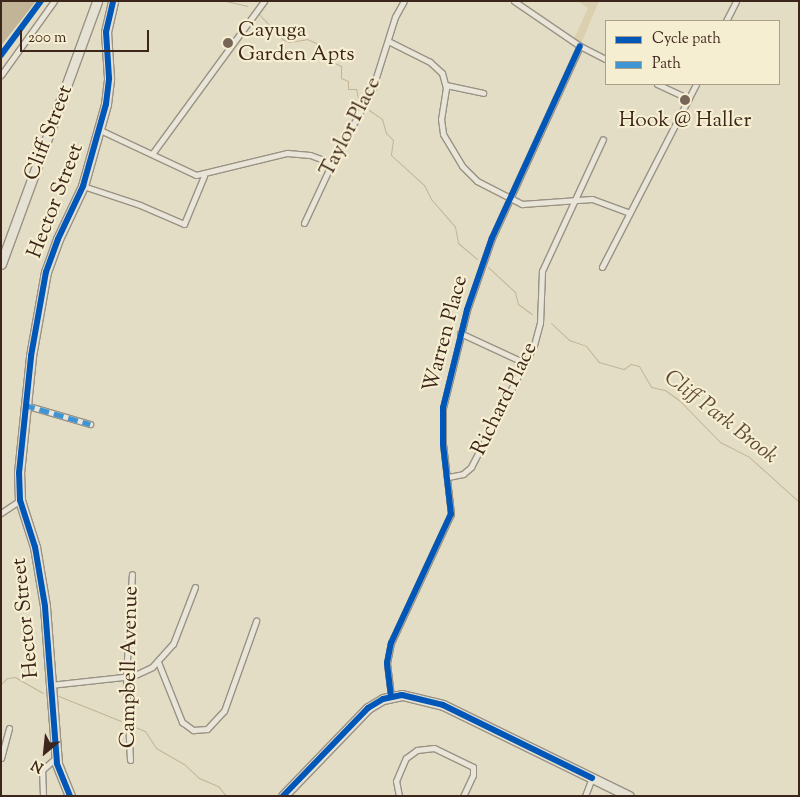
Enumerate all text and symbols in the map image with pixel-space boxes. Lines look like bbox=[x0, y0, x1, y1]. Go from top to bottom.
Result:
place label: Cayuga Garden Apts bbox=[238, 18, 355, 68]
scale bar bbox=[22, 20, 151, 52]
legend bbox=[605, 20, 780, 85]
text: 200 m bbox=[28, 28, 67, 49]
text: Cycle path bbox=[652, 29, 721, 50]
marker: Cayuga Garden Apts bbox=[222, 37, 234, 49]
text: Path bbox=[652, 54, 681, 75]
street label: Taylor Place bbox=[315, 73, 387, 181]
street label: Cliff Street bbox=[19, 82, 79, 184]
marker: Hook @ Haller bbox=[679, 94, 691, 106]
place label: Hook @ Haller bbox=[619, 108, 751, 134]
street label: Hector Street bbox=[23, 140, 89, 262]
street label: Warren Place bbox=[418, 273, 474, 395]
street label: Richard Place bbox=[467, 338, 543, 460]
water label: Cliff Park Brook bbox=[658, 365, 782, 471]
street label: Hector Street bbox=[7, 557, 45, 679]
street label: Campbell Avenue bbox=[116, 586, 144, 748]
north arrow bbox=[20, 727, 70, 777]
text: N bbox=[28, 754, 48, 777]

